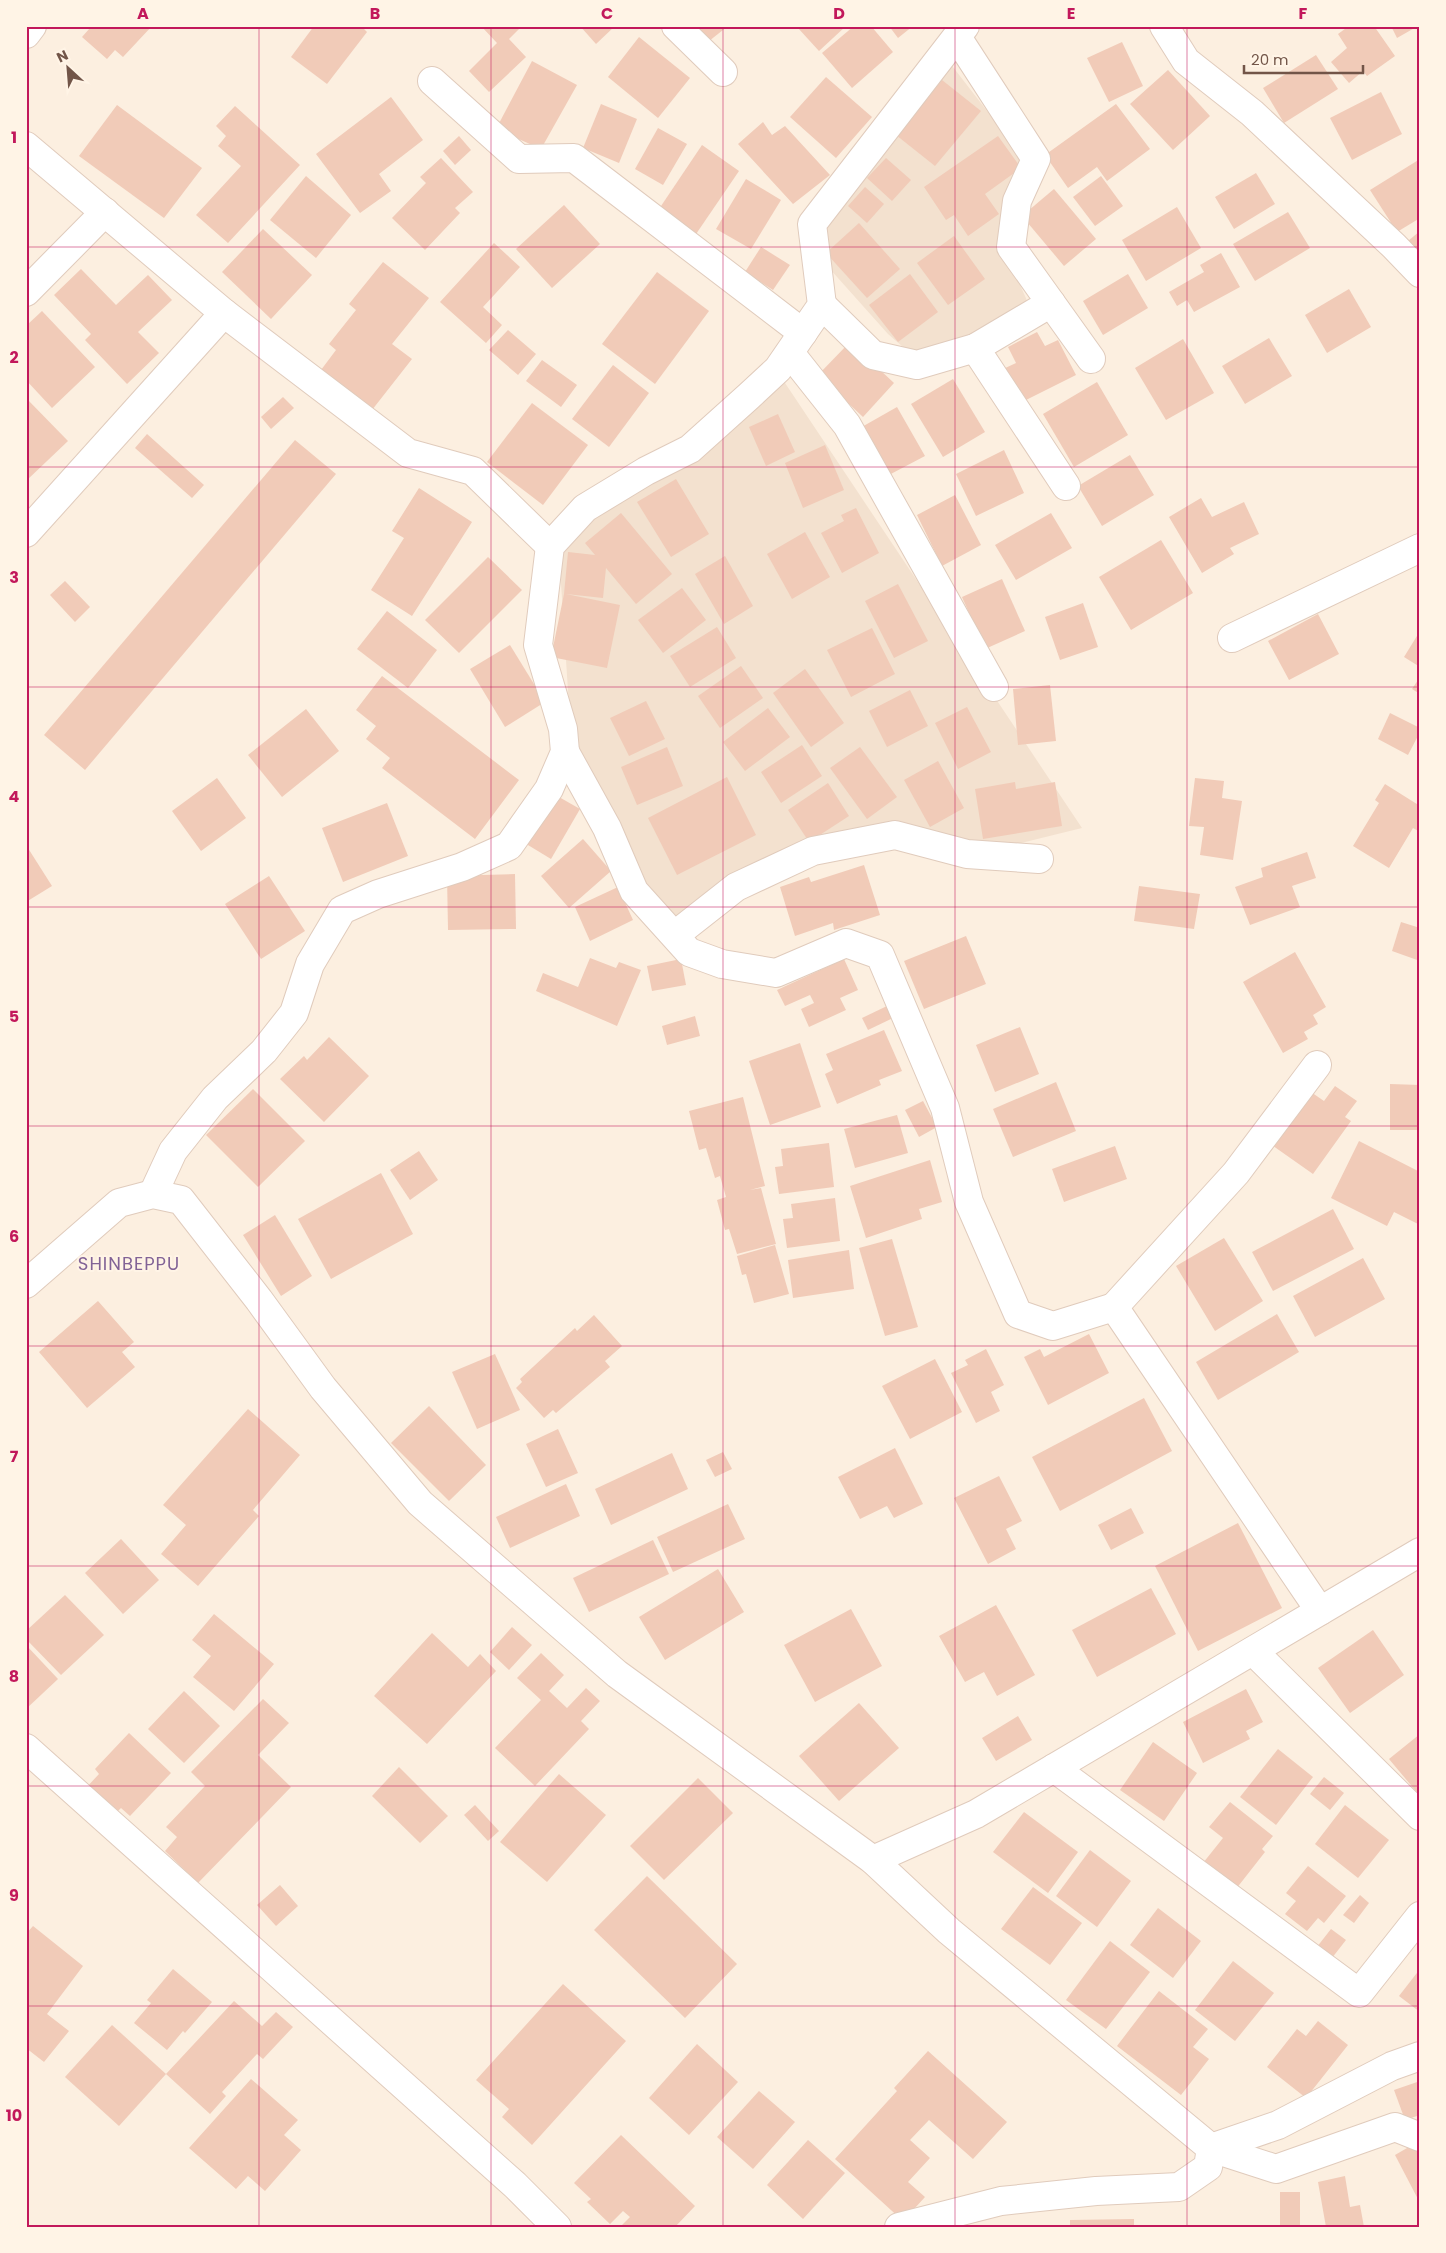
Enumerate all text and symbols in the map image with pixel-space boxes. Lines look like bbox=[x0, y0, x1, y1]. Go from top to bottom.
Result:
text: A bbox=[137, 2, 149, 25]
text: B bbox=[370, 2, 380, 25]
text: C bbox=[601, 2, 613, 25]
text: D bbox=[833, 2, 845, 25]
text: E bbox=[1067, 2, 1075, 25]
text: F bbox=[1299, 2, 1308, 25]
north arrow bbox=[42, 42, 92, 92]
scale bar bbox=[1244, 42, 1362, 74]
text: N bbox=[53, 45, 71, 68]
text: 20 m bbox=[1251, 49, 1289, 70]
text: 1 bbox=[11, 126, 17, 149]
text: 2 bbox=[9, 346, 19, 369]
text: 3 bbox=[9, 566, 19, 589]
text: 4 bbox=[9, 785, 20, 808]
text: 5 bbox=[9, 1005, 19, 1028]
text: 6 bbox=[9, 1225, 19, 1248]
district label: SHINBEPPU bbox=[78, 1251, 180, 1276]
text: 7 bbox=[10, 1445, 19, 1468]
text: 8 bbox=[9, 1665, 19, 1688]
text: 9 bbox=[9, 1884, 19, 1907]
text: 10 bbox=[6, 2104, 22, 2127]

